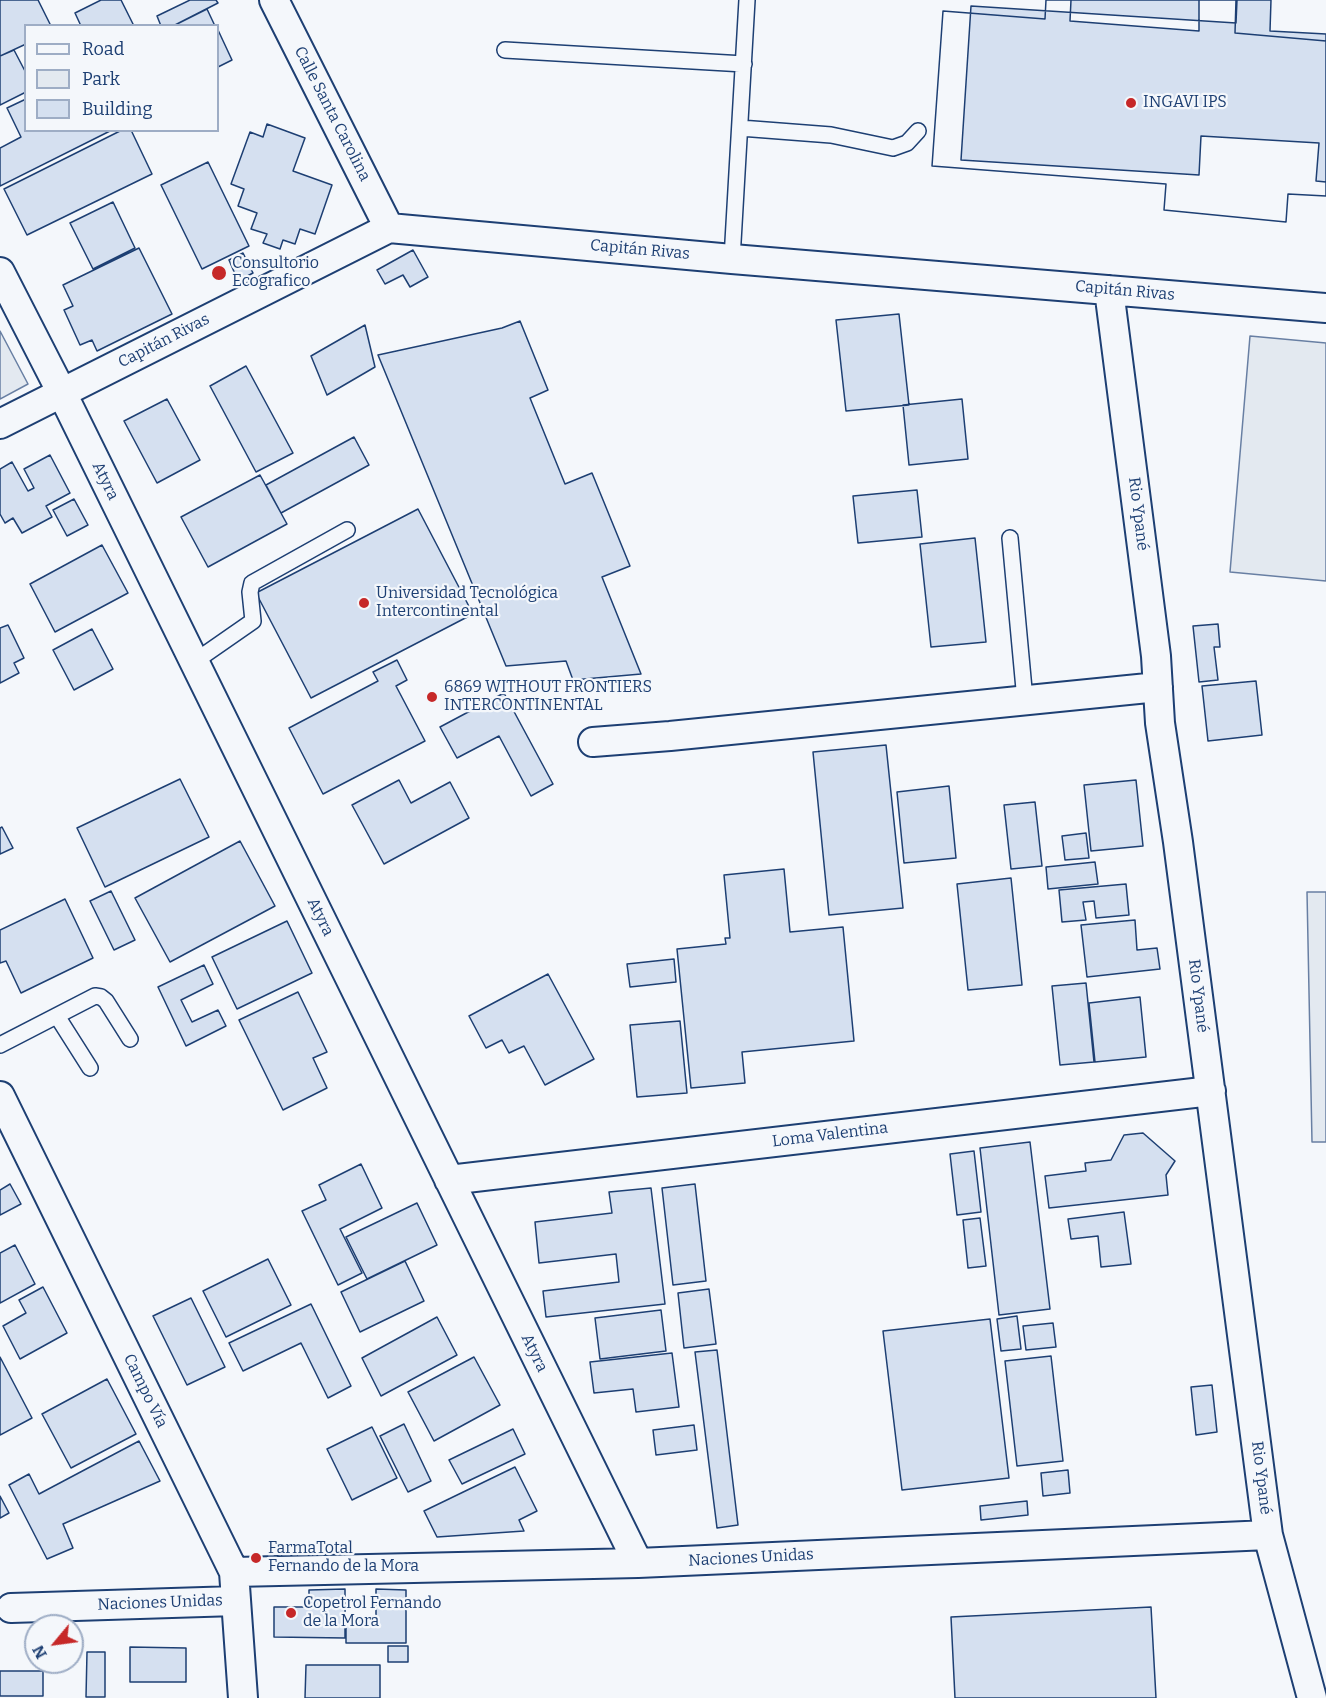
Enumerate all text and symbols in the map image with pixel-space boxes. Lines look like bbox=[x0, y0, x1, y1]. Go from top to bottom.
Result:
legend bbox=[24, 24, 219, 132]
text: Road bbox=[82, 38, 124, 60]
street label: Calle Santa Carolina bbox=[290, 43, 374, 185]
text: Park bbox=[82, 68, 120, 90]
place label: INGAVI IPS bbox=[1143, 93, 1227, 113]
marker: INGAVI IPS bbox=[1124, 96, 1138, 110]
text: Building bbox=[82, 98, 153, 120]
street label: Capitán Rivas bbox=[589, 236, 691, 264]
place label: Consultorio Ecografico bbox=[232, 254, 319, 292]
marker: Consultorio Ecografico bbox=[210, 264, 228, 282]
street label: Capitán Rivas bbox=[1074, 277, 1176, 305]
street label: Capitán Rivas bbox=[115, 310, 213, 372]
street label: Atyra bbox=[88, 459, 122, 503]
street label: Rio Ypané bbox=[1124, 476, 1152, 552]
place label: Universidad Tecnológica Intercontinental bbox=[376, 584, 558, 622]
marker: Universidad Tecnológica Intercontinental bbox=[357, 596, 371, 610]
place label: 6869 WITHOUT FRONTIERS INTERCONTINENTAL bbox=[444, 678, 652, 716]
marker: 6869 WITHOUT FRONTIERS INTERCONTINENTAL bbox=[425, 690, 439, 704]
street label: Atyra bbox=[303, 895, 337, 939]
street label: Rio Ypané bbox=[1184, 958, 1212, 1034]
street label: Loma Valentina bbox=[771, 1118, 889, 1152]
street label: Atyra bbox=[517, 1331, 551, 1375]
street label: Campo Vía bbox=[119, 1351, 171, 1431]
street label: Rio Ypané bbox=[1247, 1440, 1275, 1516]
place label: FarmaTotal Fernando de la Mora bbox=[268, 1539, 419, 1577]
street label: Naciones Unidas bbox=[688, 1545, 814, 1571]
marker: FarmaTotal Fernando de la Mora bbox=[249, 1551, 263, 1565]
street label: Naciones Unidas bbox=[97, 1591, 223, 1615]
place label: Copetrol Fernando de la Mora bbox=[303, 1594, 441, 1632]
marker: Copetrol Fernando de la Mora bbox=[284, 1606, 298, 1620]
north arrow bbox=[24, 1614, 84, 1674]
text: N bbox=[28, 1642, 51, 1662]

